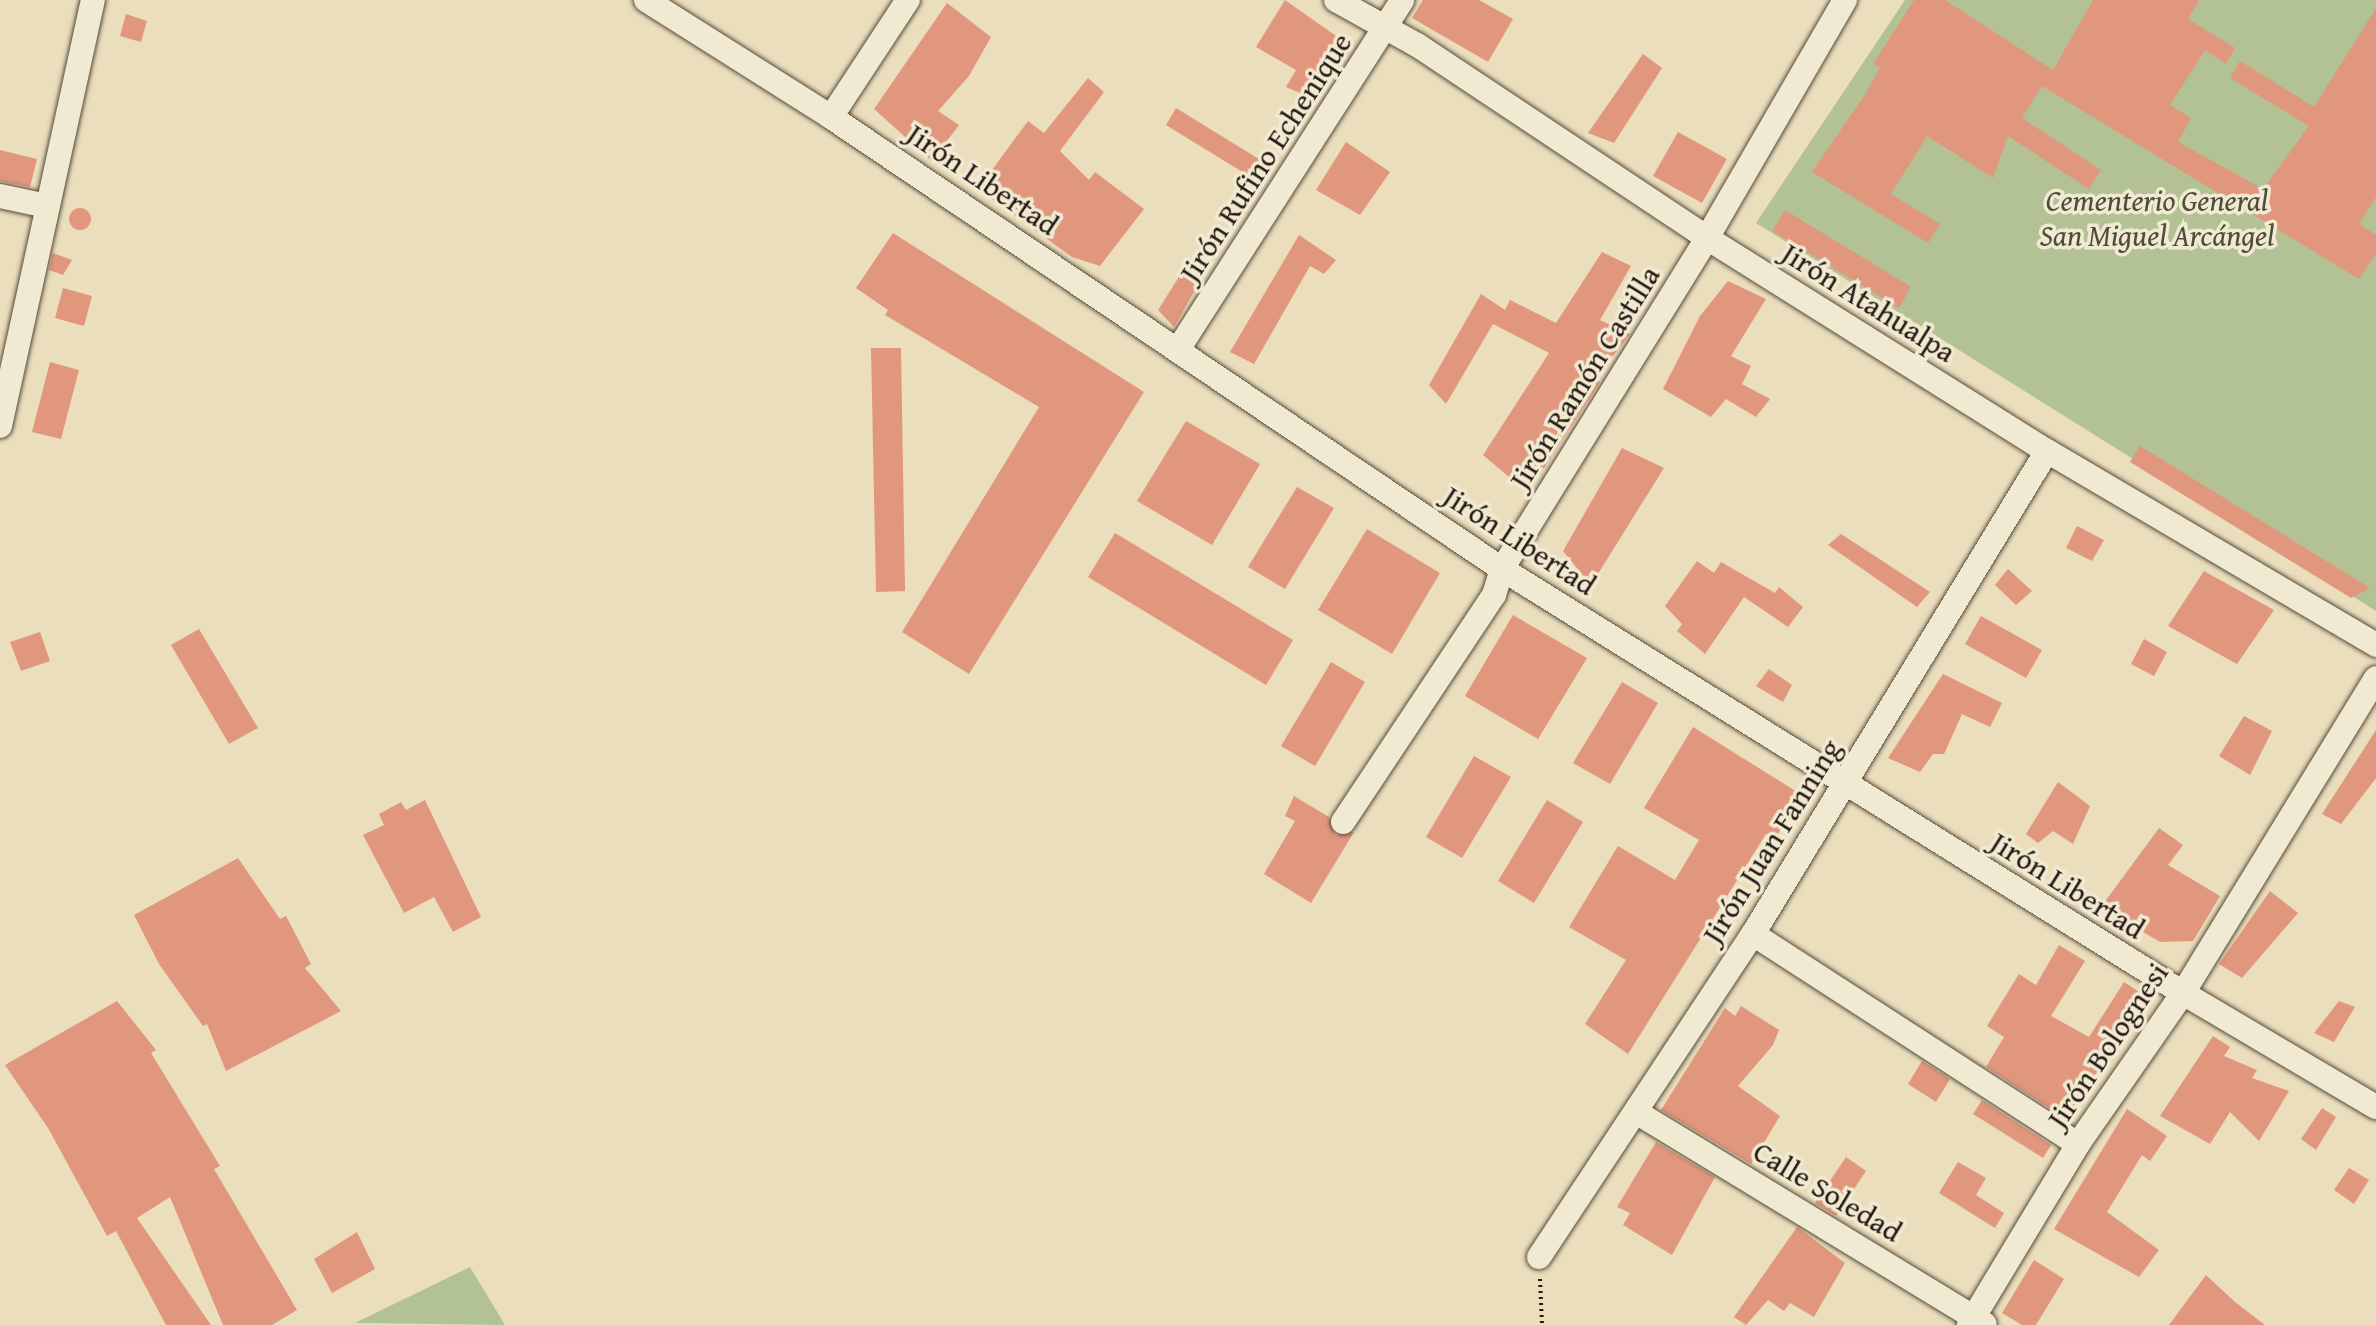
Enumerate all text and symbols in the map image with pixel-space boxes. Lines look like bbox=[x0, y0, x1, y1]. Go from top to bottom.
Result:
street label: Jirón Rufino Echenique bbox=[1171, 26, 1359, 288]
street label: Jirón Libertad bbox=[900, 115, 1066, 243]
park label: Cementerio General San Miguel Arcángel bbox=[2040, 182, 2274, 252]
street label: Jirón Atahualpa bbox=[1776, 234, 1962, 370]
street label: Jirón Ramón Castilla bbox=[1501, 259, 1667, 495]
street label: Jirón Libertad bbox=[1437, 477, 1603, 603]
street label: Jirón Juan Fanning bbox=[1694, 732, 1848, 950]
street label: Jirón Libertad bbox=[1984, 823, 2152, 947]
street label: Jirón Bolognesi bbox=[2039, 956, 2175, 1134]
street label: Calle Soledad bbox=[1747, 1133, 1909, 1249]

